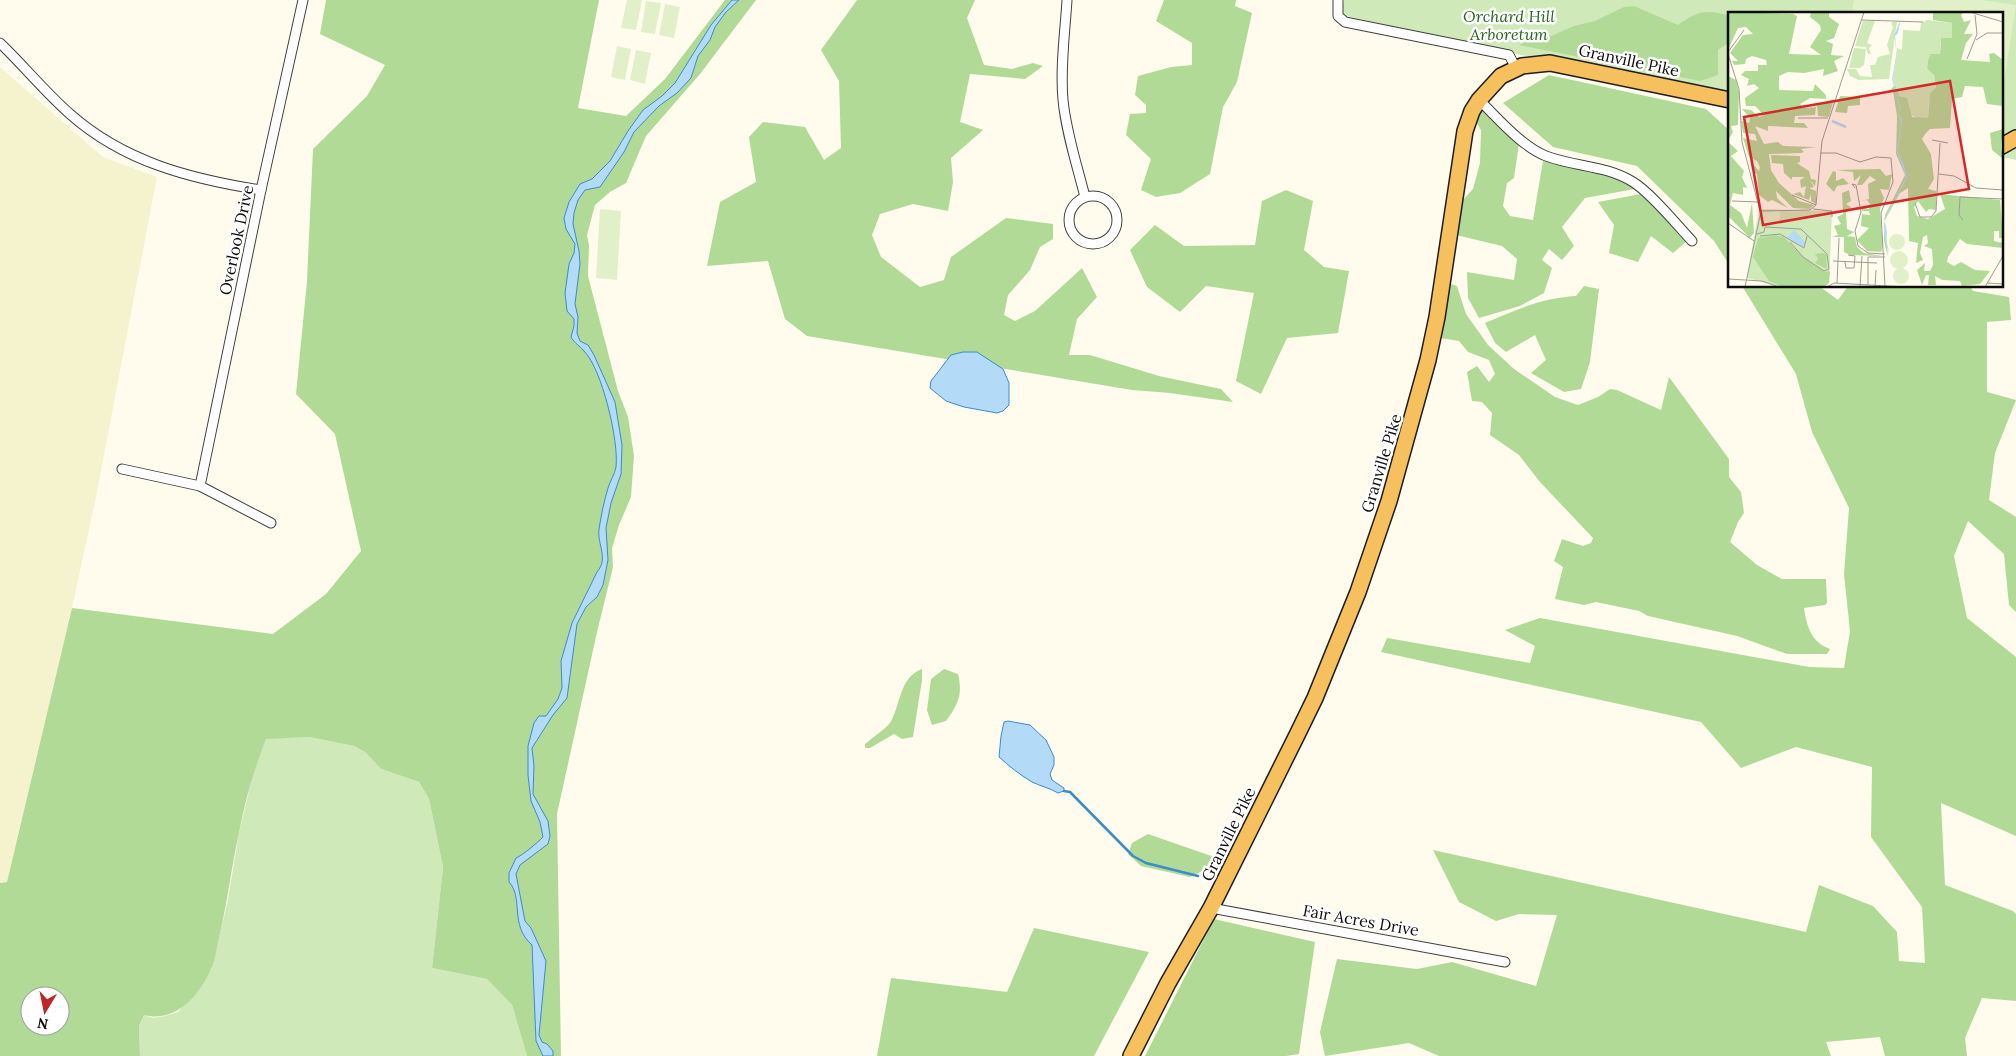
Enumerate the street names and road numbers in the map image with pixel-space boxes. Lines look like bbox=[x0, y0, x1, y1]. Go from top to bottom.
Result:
street label: Granville Pike bbox=[1577, 40, 1681, 80]
street label: Overlook Drive bbox=[215, 183, 258, 297]
street label: Granville Pike bbox=[1356, 411, 1406, 515]
street label: Granville Pike bbox=[1197, 783, 1260, 884]
street label: Fair Acres Drive bbox=[1301, 900, 1421, 940]

